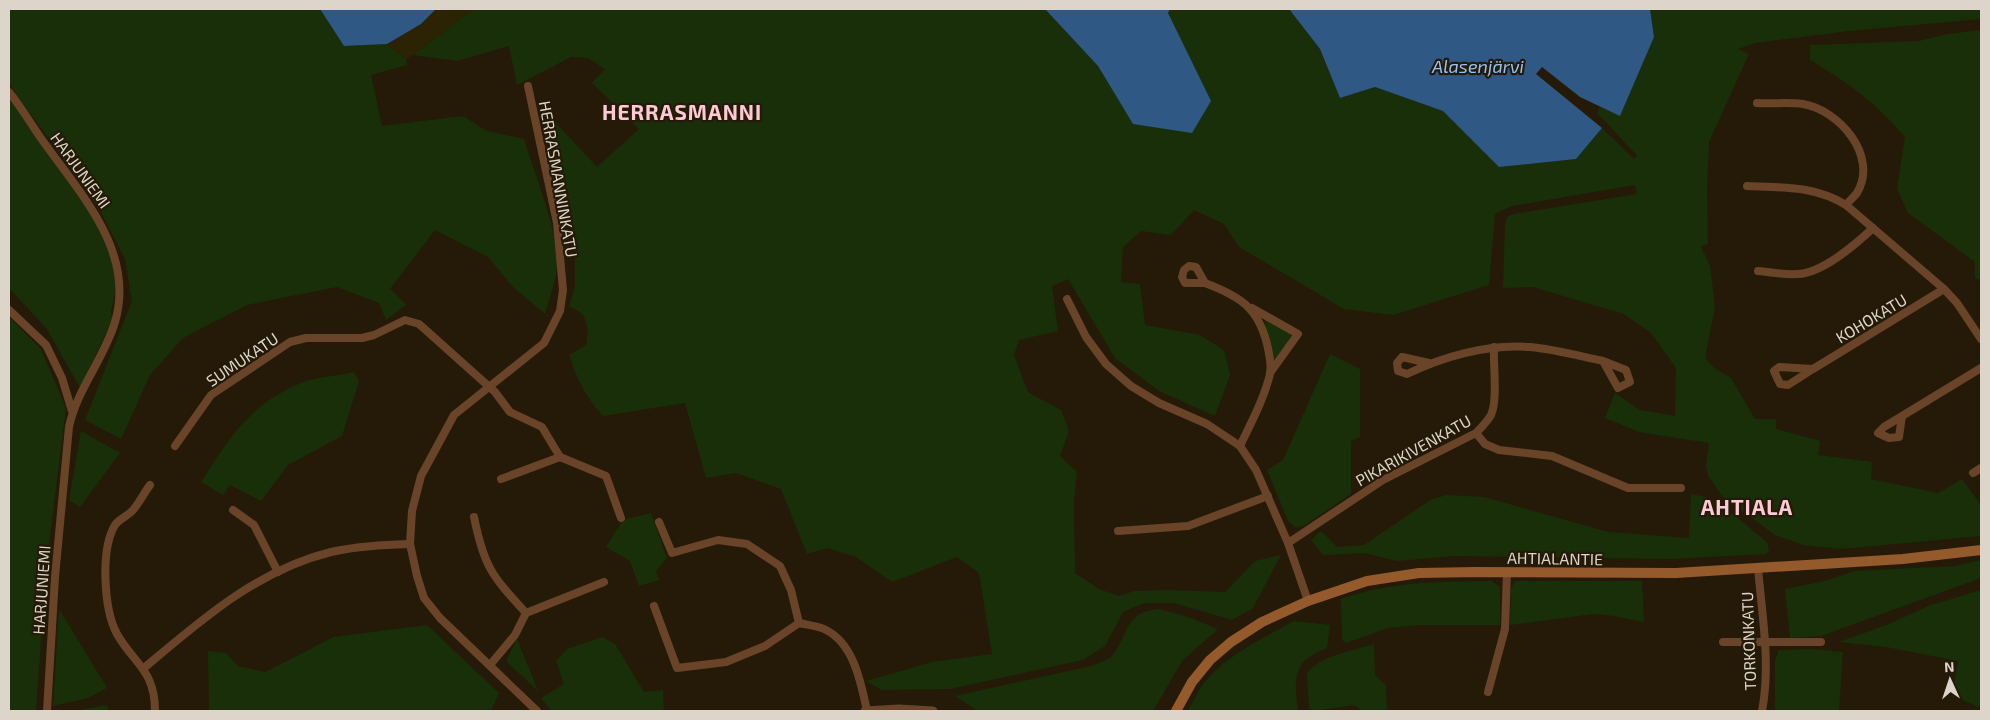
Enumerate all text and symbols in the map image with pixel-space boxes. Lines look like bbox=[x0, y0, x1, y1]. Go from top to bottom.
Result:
water label: Alasenjärvi bbox=[1431, 55, 1524, 77]
street label: HERRASMANNINKATU bbox=[536, 99, 582, 259]
district label: HERRASMANNI bbox=[602, 99, 762, 124]
street label: HARJUNIEMI bbox=[47, 128, 115, 212]
street label: KOHOKATU bbox=[1832, 289, 1910, 347]
street label: SUMUKATU bbox=[202, 328, 282, 390]
street label: PIKARIKIVENKATU bbox=[1352, 410, 1474, 490]
district label: AHTIALA bbox=[1701, 494, 1793, 519]
street label: HARJUNIEMI bbox=[28, 545, 54, 635]
street label: AHTIALANTIE bbox=[1507, 548, 1603, 568]
street label: TORKONKATU bbox=[1737, 591, 1759, 691]
north arrow bbox=[1925, 655, 1975, 705]
text: N bbox=[1944, 658, 1955, 675]

